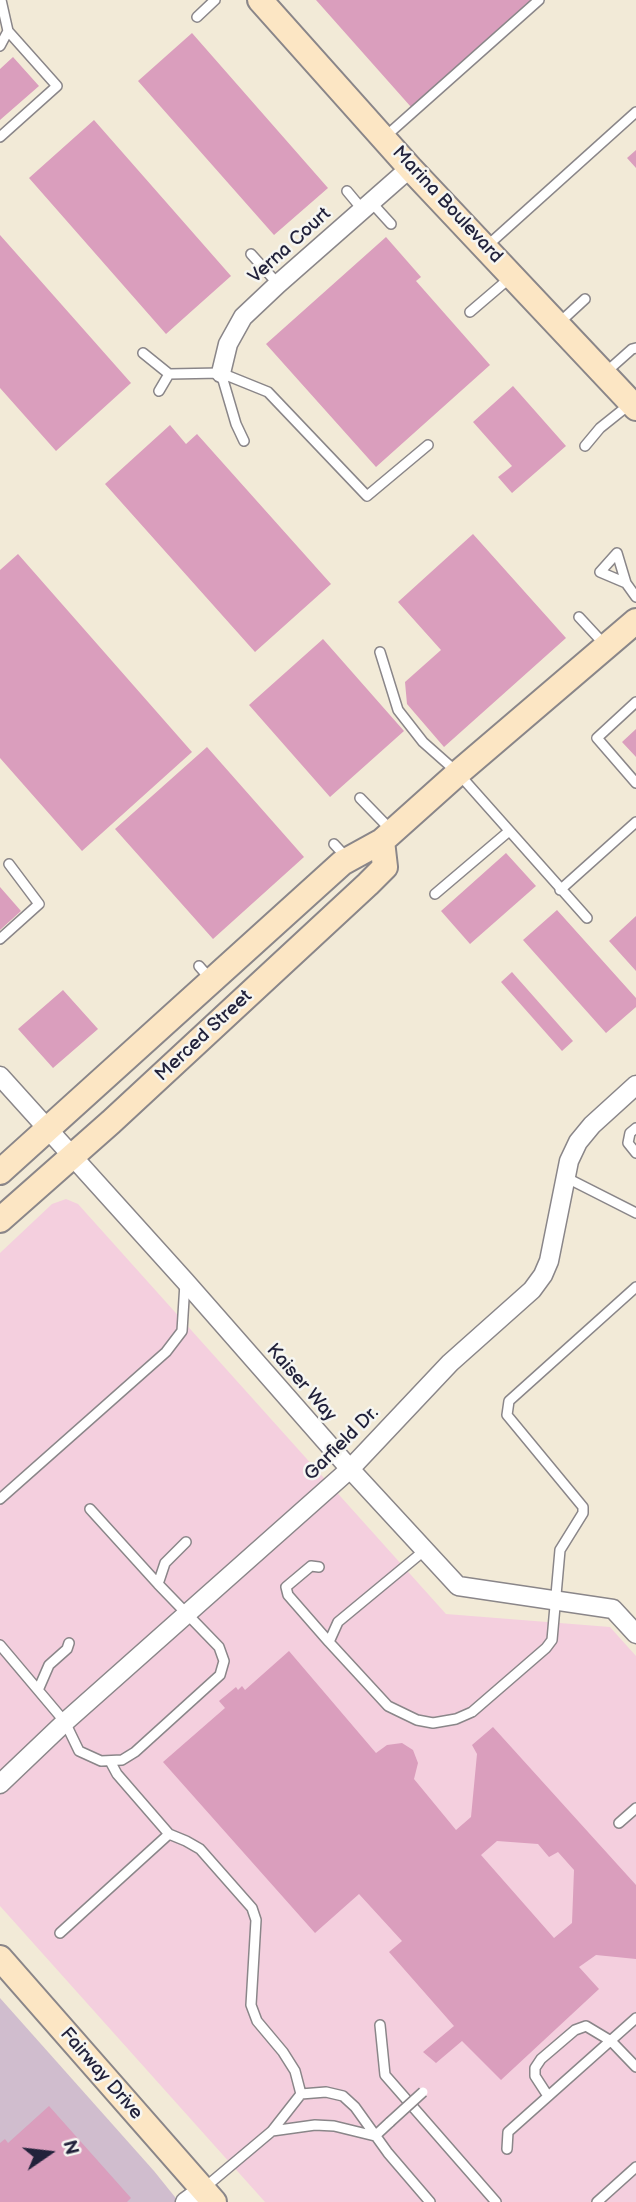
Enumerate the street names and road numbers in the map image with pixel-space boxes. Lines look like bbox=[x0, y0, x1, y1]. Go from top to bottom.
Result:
street label: Marina Boulevard bbox=[387, 142, 507, 268]
street label: Verna Court bbox=[244, 203, 336, 289]
street label: Merced Street bbox=[151, 985, 257, 1087]
street label: Kaiser Way bbox=[261, 1339, 341, 1427]
street label: Garfield Dr. bbox=[300, 1402, 384, 1486]
street label: Fairway Drive bbox=[55, 2023, 147, 2125]

